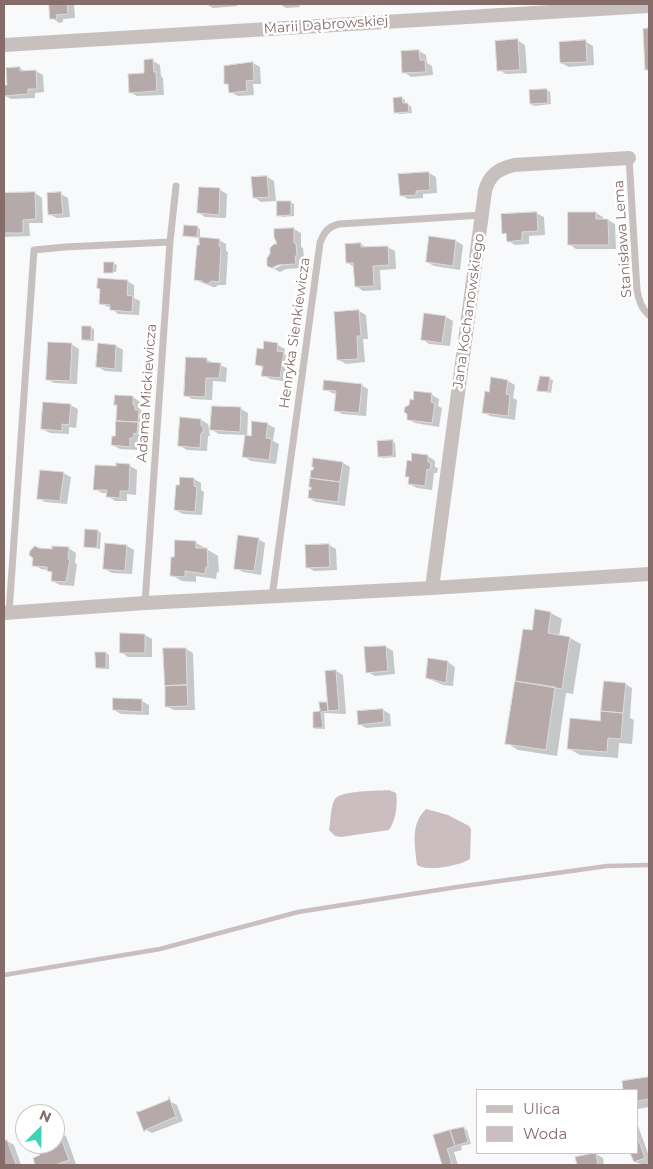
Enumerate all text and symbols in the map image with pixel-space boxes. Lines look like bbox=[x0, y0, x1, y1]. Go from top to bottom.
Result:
street label: Marii Dąbrowskiej bbox=[263, 12, 389, 38]
street label: Stanisława Lema bbox=[611, 180, 635, 298]
street label: Jana Kochanowskiego bbox=[450, 232, 488, 390]
street label: Henryka Sienkiewicza bbox=[276, 256, 314, 410]
street label: Adama Mickiewicza bbox=[134, 323, 160, 463]
legend bbox=[476, 1089, 638, 1154]
text: Ulica bbox=[523, 1099, 560, 1118]
north arrow bbox=[15, 1104, 65, 1154]
text: N bbox=[37, 1106, 54, 1127]
text: Woda bbox=[523, 1124, 567, 1143]

